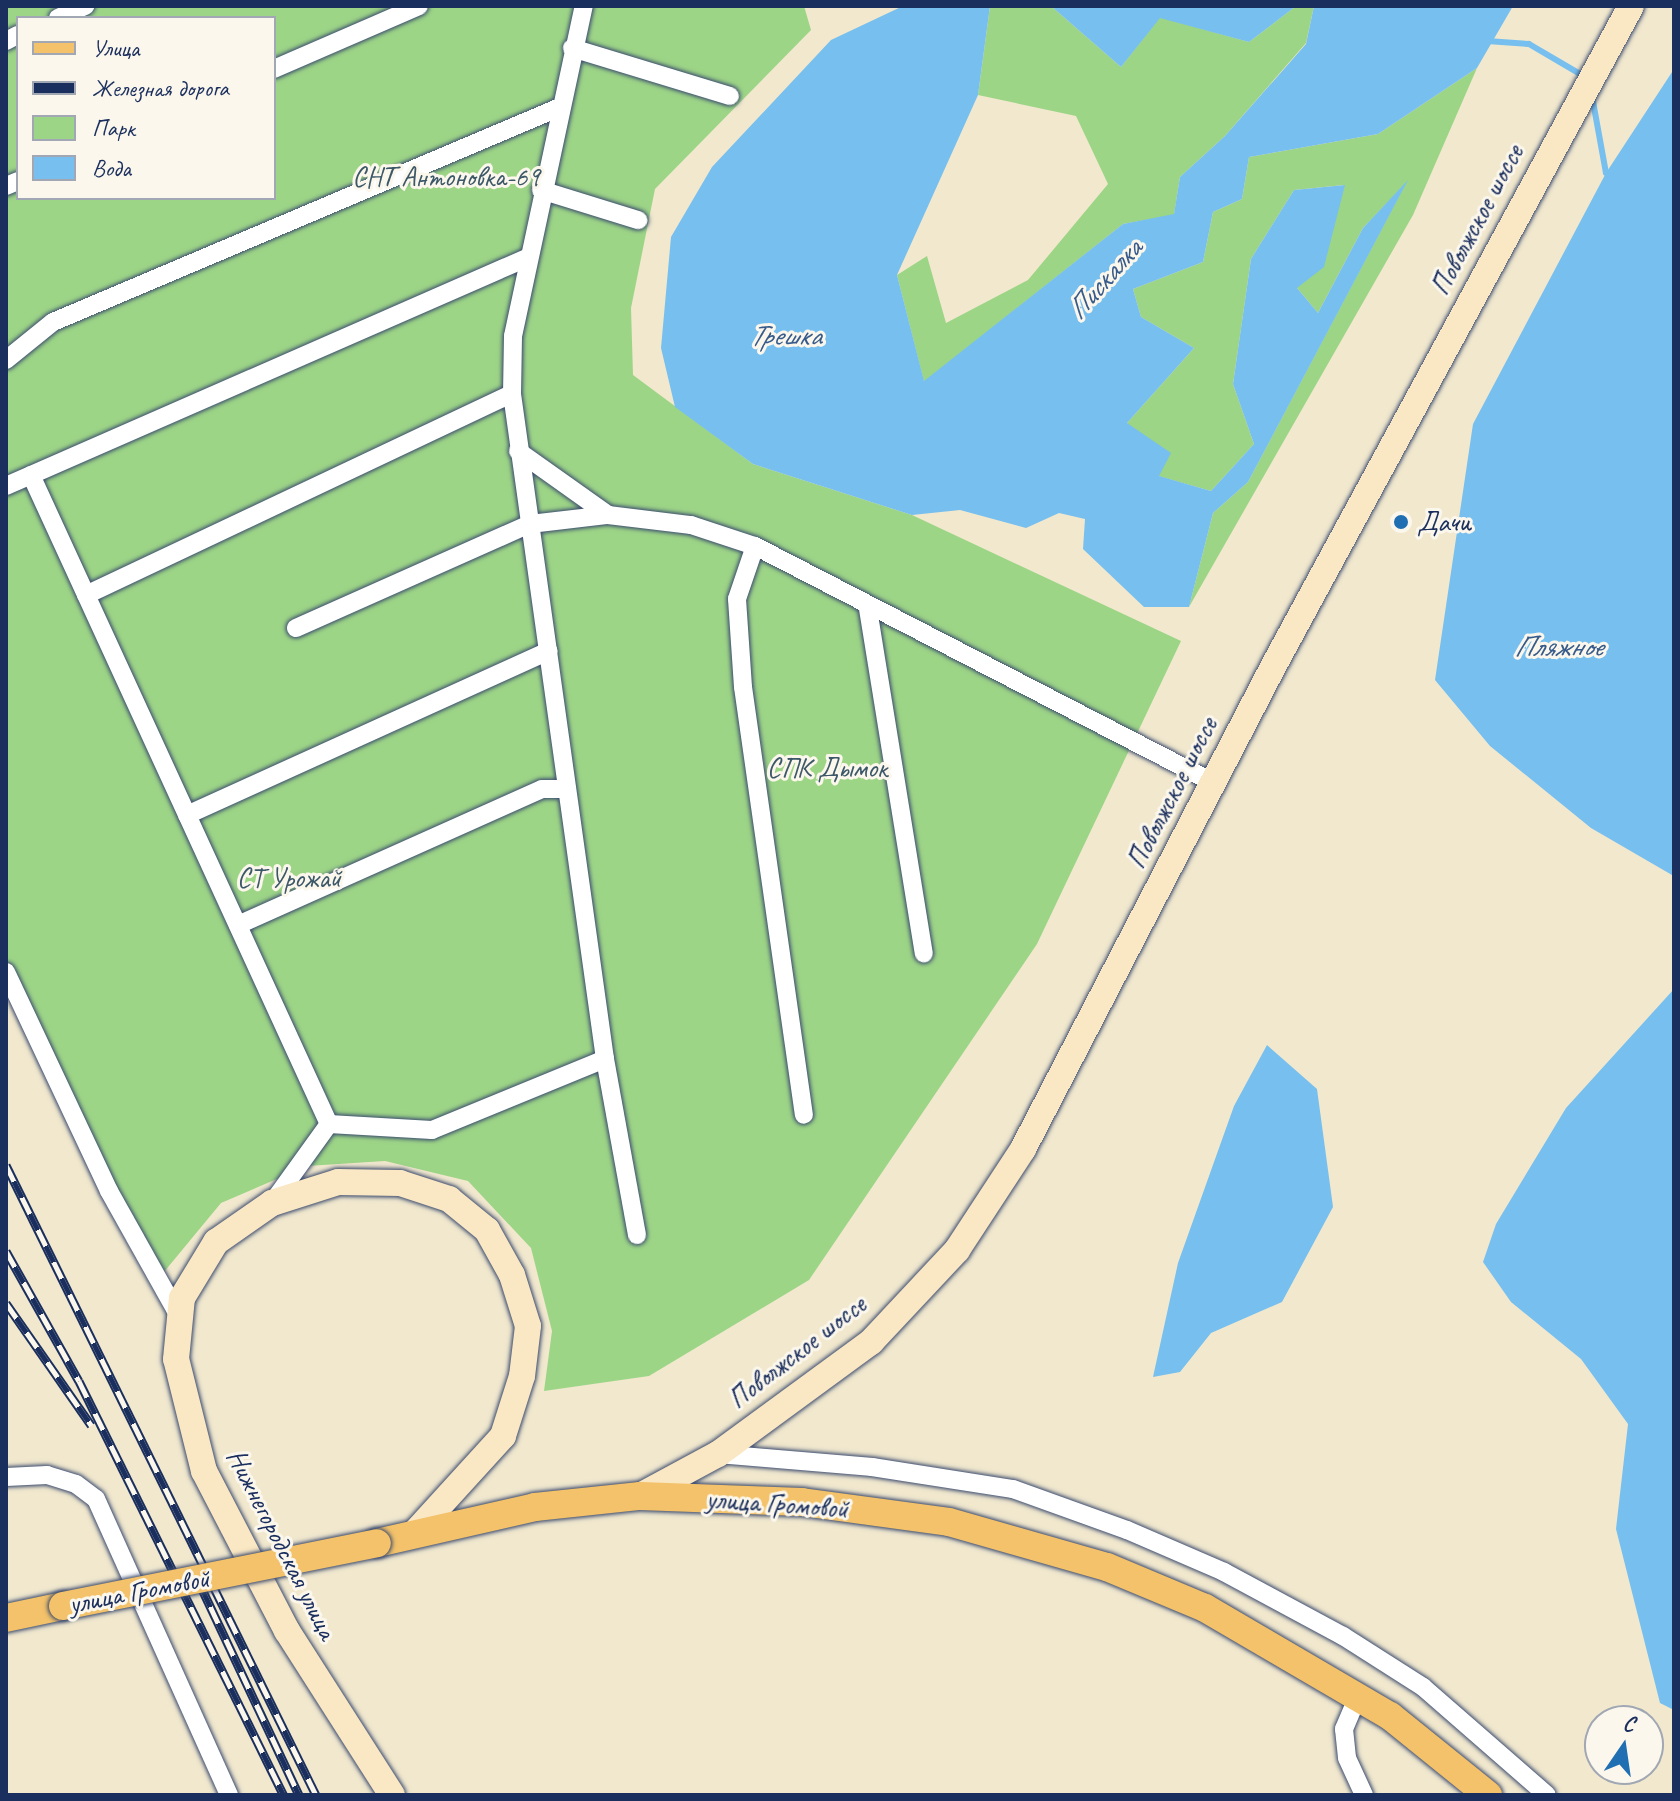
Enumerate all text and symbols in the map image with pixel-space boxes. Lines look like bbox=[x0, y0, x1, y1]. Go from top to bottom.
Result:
legend bbox=[16, 16, 276, 200]
text: Улица bbox=[92, 33, 140, 63]
text: Железная дорога bbox=[92, 73, 229, 103]
text: Парк bbox=[92, 113, 135, 143]
street label: Поволжское шоссе bbox=[1423, 138, 1531, 302]
text: Вода bbox=[92, 153, 131, 183]
park label: СНТ Антоновка-69 bbox=[352, 160, 540, 194]
water label: Пискалка bbox=[1059, 231, 1149, 327]
water label: Трешка bbox=[749, 317, 821, 353]
place label: Дачи bbox=[1417, 505, 1471, 539]
marker: Дачи bbox=[1392, 513, 1410, 531]
water label: Пляжное bbox=[1514, 628, 1602, 664]
street label: Поволжское шоссе bbox=[1119, 711, 1225, 875]
park label: СПК Дымок bbox=[767, 751, 887, 785]
park label: СТ Урожай bbox=[237, 861, 341, 895]
street label: Поволжское шоссе bbox=[721, 1287, 873, 1417]
street label: Нижнегородская улица bbox=[219, 1443, 345, 1645]
street label: улица Громовой bbox=[704, 1482, 850, 1526]
street label: улица Громовой bbox=[65, 1561, 213, 1621]
north arrow bbox=[1584, 1705, 1664, 1785]
text: С bbox=[1621, 1709, 1637, 1738]

